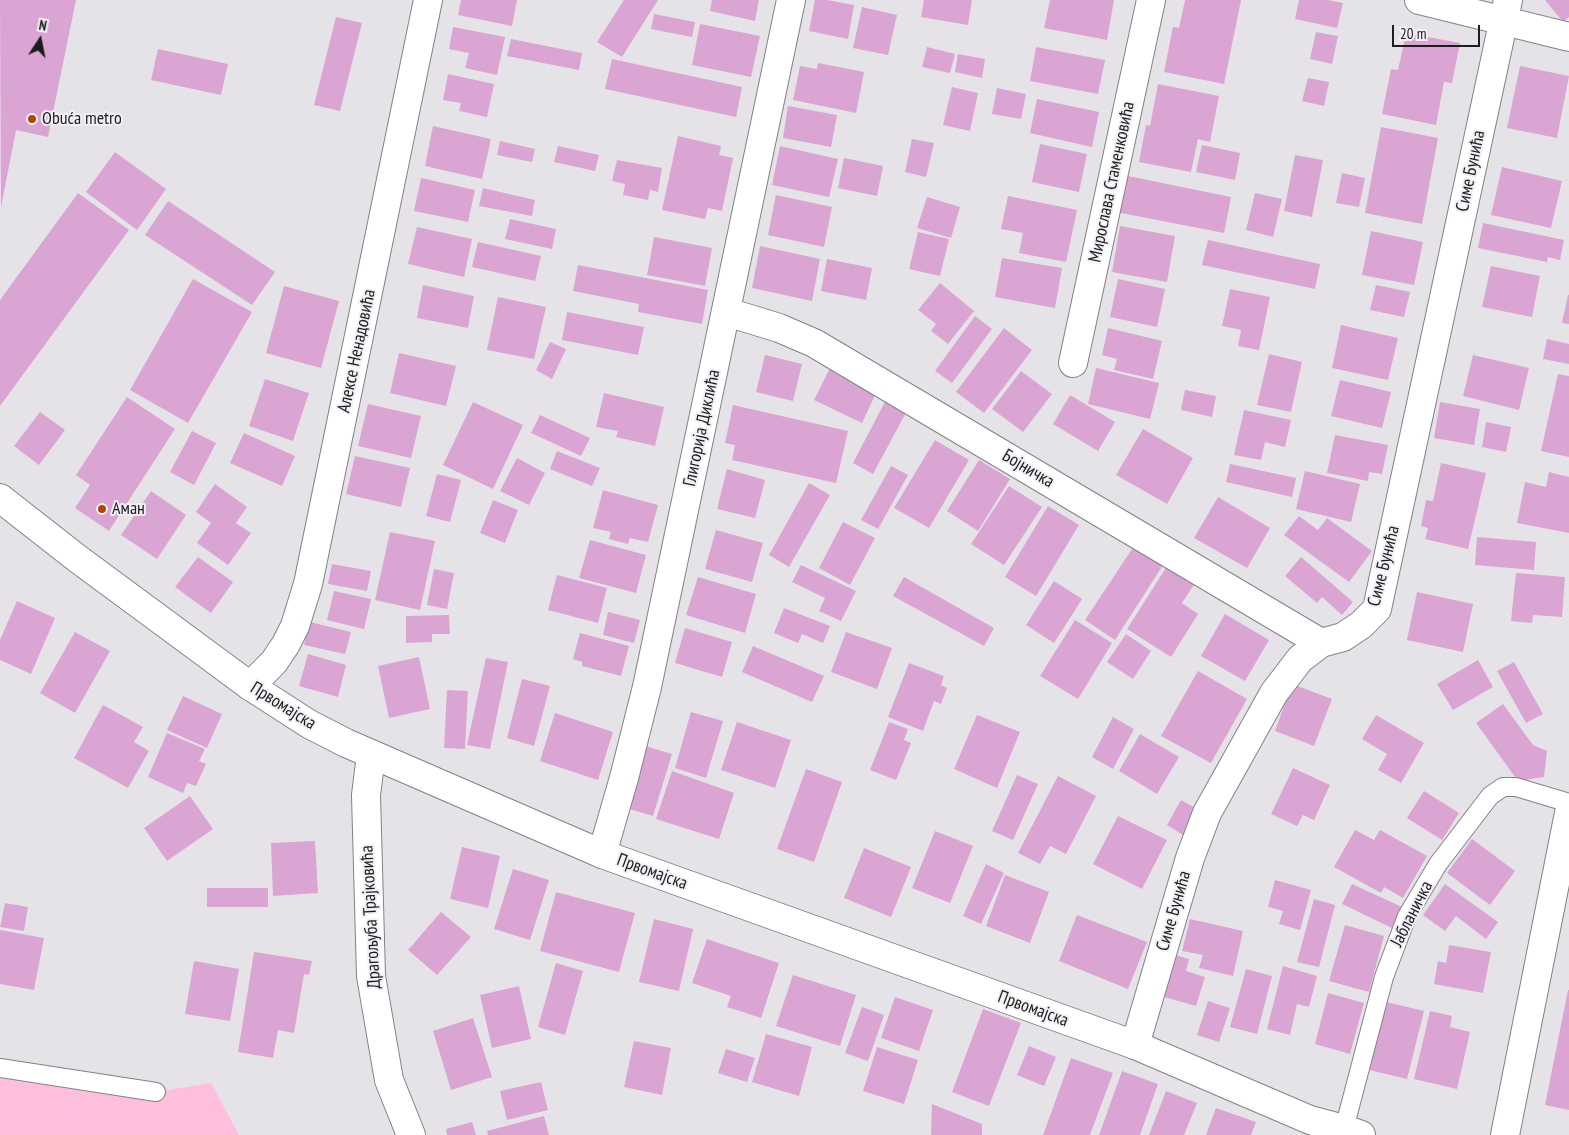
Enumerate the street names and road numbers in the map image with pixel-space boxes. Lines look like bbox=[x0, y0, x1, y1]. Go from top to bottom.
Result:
street label: Мирослава Стаменковића bbox=[1084, 100, 1140, 264]
street label: Симе Бунића bbox=[1452, 128, 1490, 214]
street label: Алексе Ненадовића bbox=[333, 287, 381, 415]
street label: Глигорија Диклића bbox=[679, 368, 725, 488]
street label: Бојничка bbox=[998, 445, 1058, 493]
street label: Симе Бунића bbox=[1364, 523, 1404, 609]
street label: Првомајска bbox=[246, 677, 320, 735]
street label: Драгољуба Трајковића bbox=[356, 845, 386, 989]
street label: Првомајска bbox=[614, 849, 690, 895]
street label: Симе Бунића bbox=[1152, 868, 1196, 954]
street label: Јабланичка bbox=[1386, 878, 1438, 950]
street label: Првомајска bbox=[995, 986, 1071, 1032]

